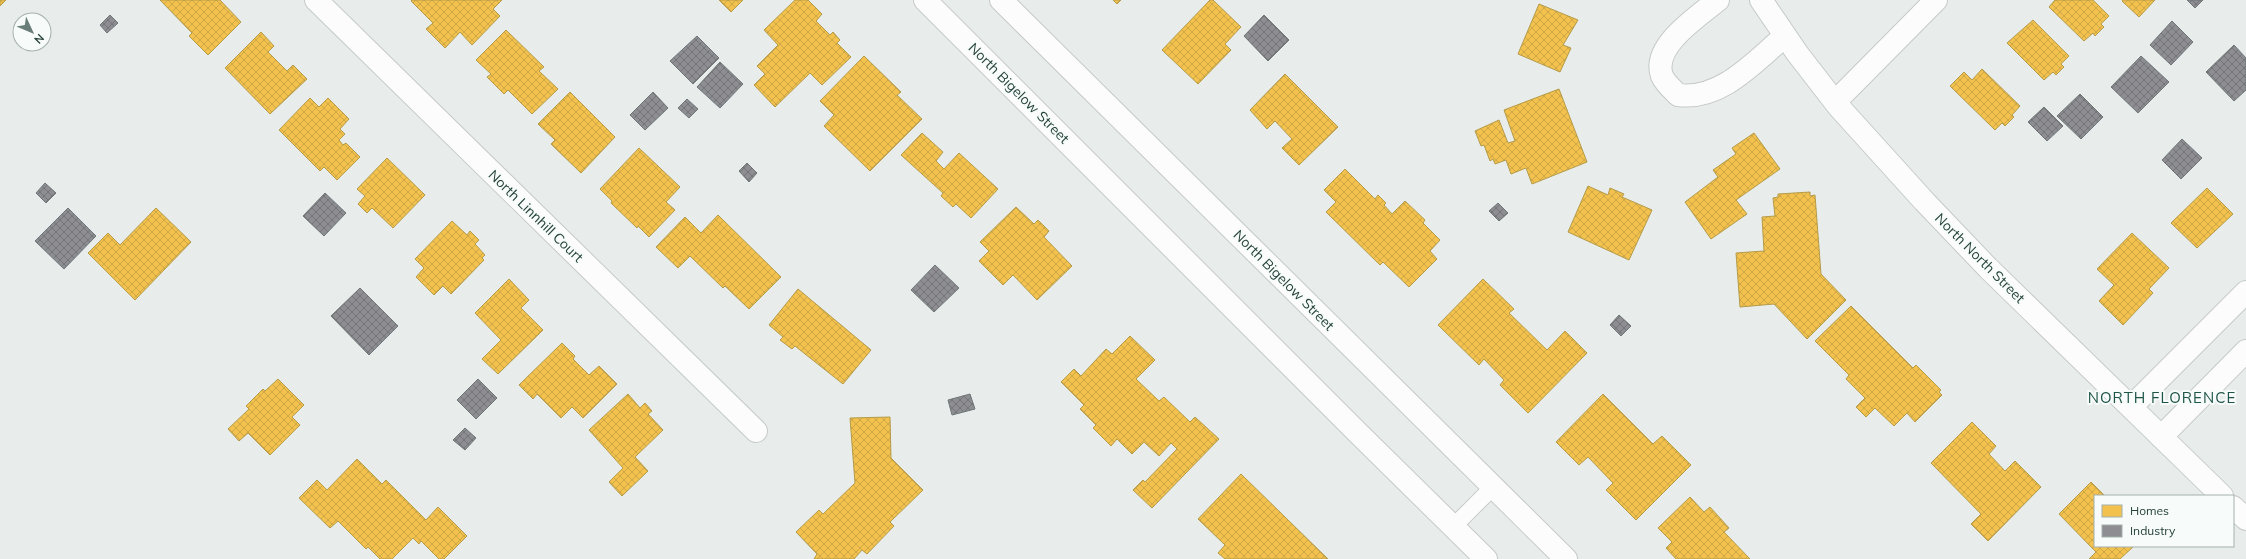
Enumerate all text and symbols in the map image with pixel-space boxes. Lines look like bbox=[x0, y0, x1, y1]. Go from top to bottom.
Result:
north arrow bbox=[12, 12, 52, 52]
text: N bbox=[31, 31, 47, 47]
street label: North Bigelow Street bbox=[965, 39, 1073, 147]
street label: North Linnhill Court bbox=[485, 166, 587, 266]
street label: North North Street bbox=[1931, 209, 2029, 307]
street label: North Bigelow Street bbox=[1230, 226, 1338, 334]
district label: NORTH FLORENCE bbox=[2088, 388, 2236, 407]
legend bbox=[2094, 495, 2234, 547]
text: Homes bbox=[2130, 503, 2169, 518]
text: Industry bbox=[2130, 523, 2176, 538]

